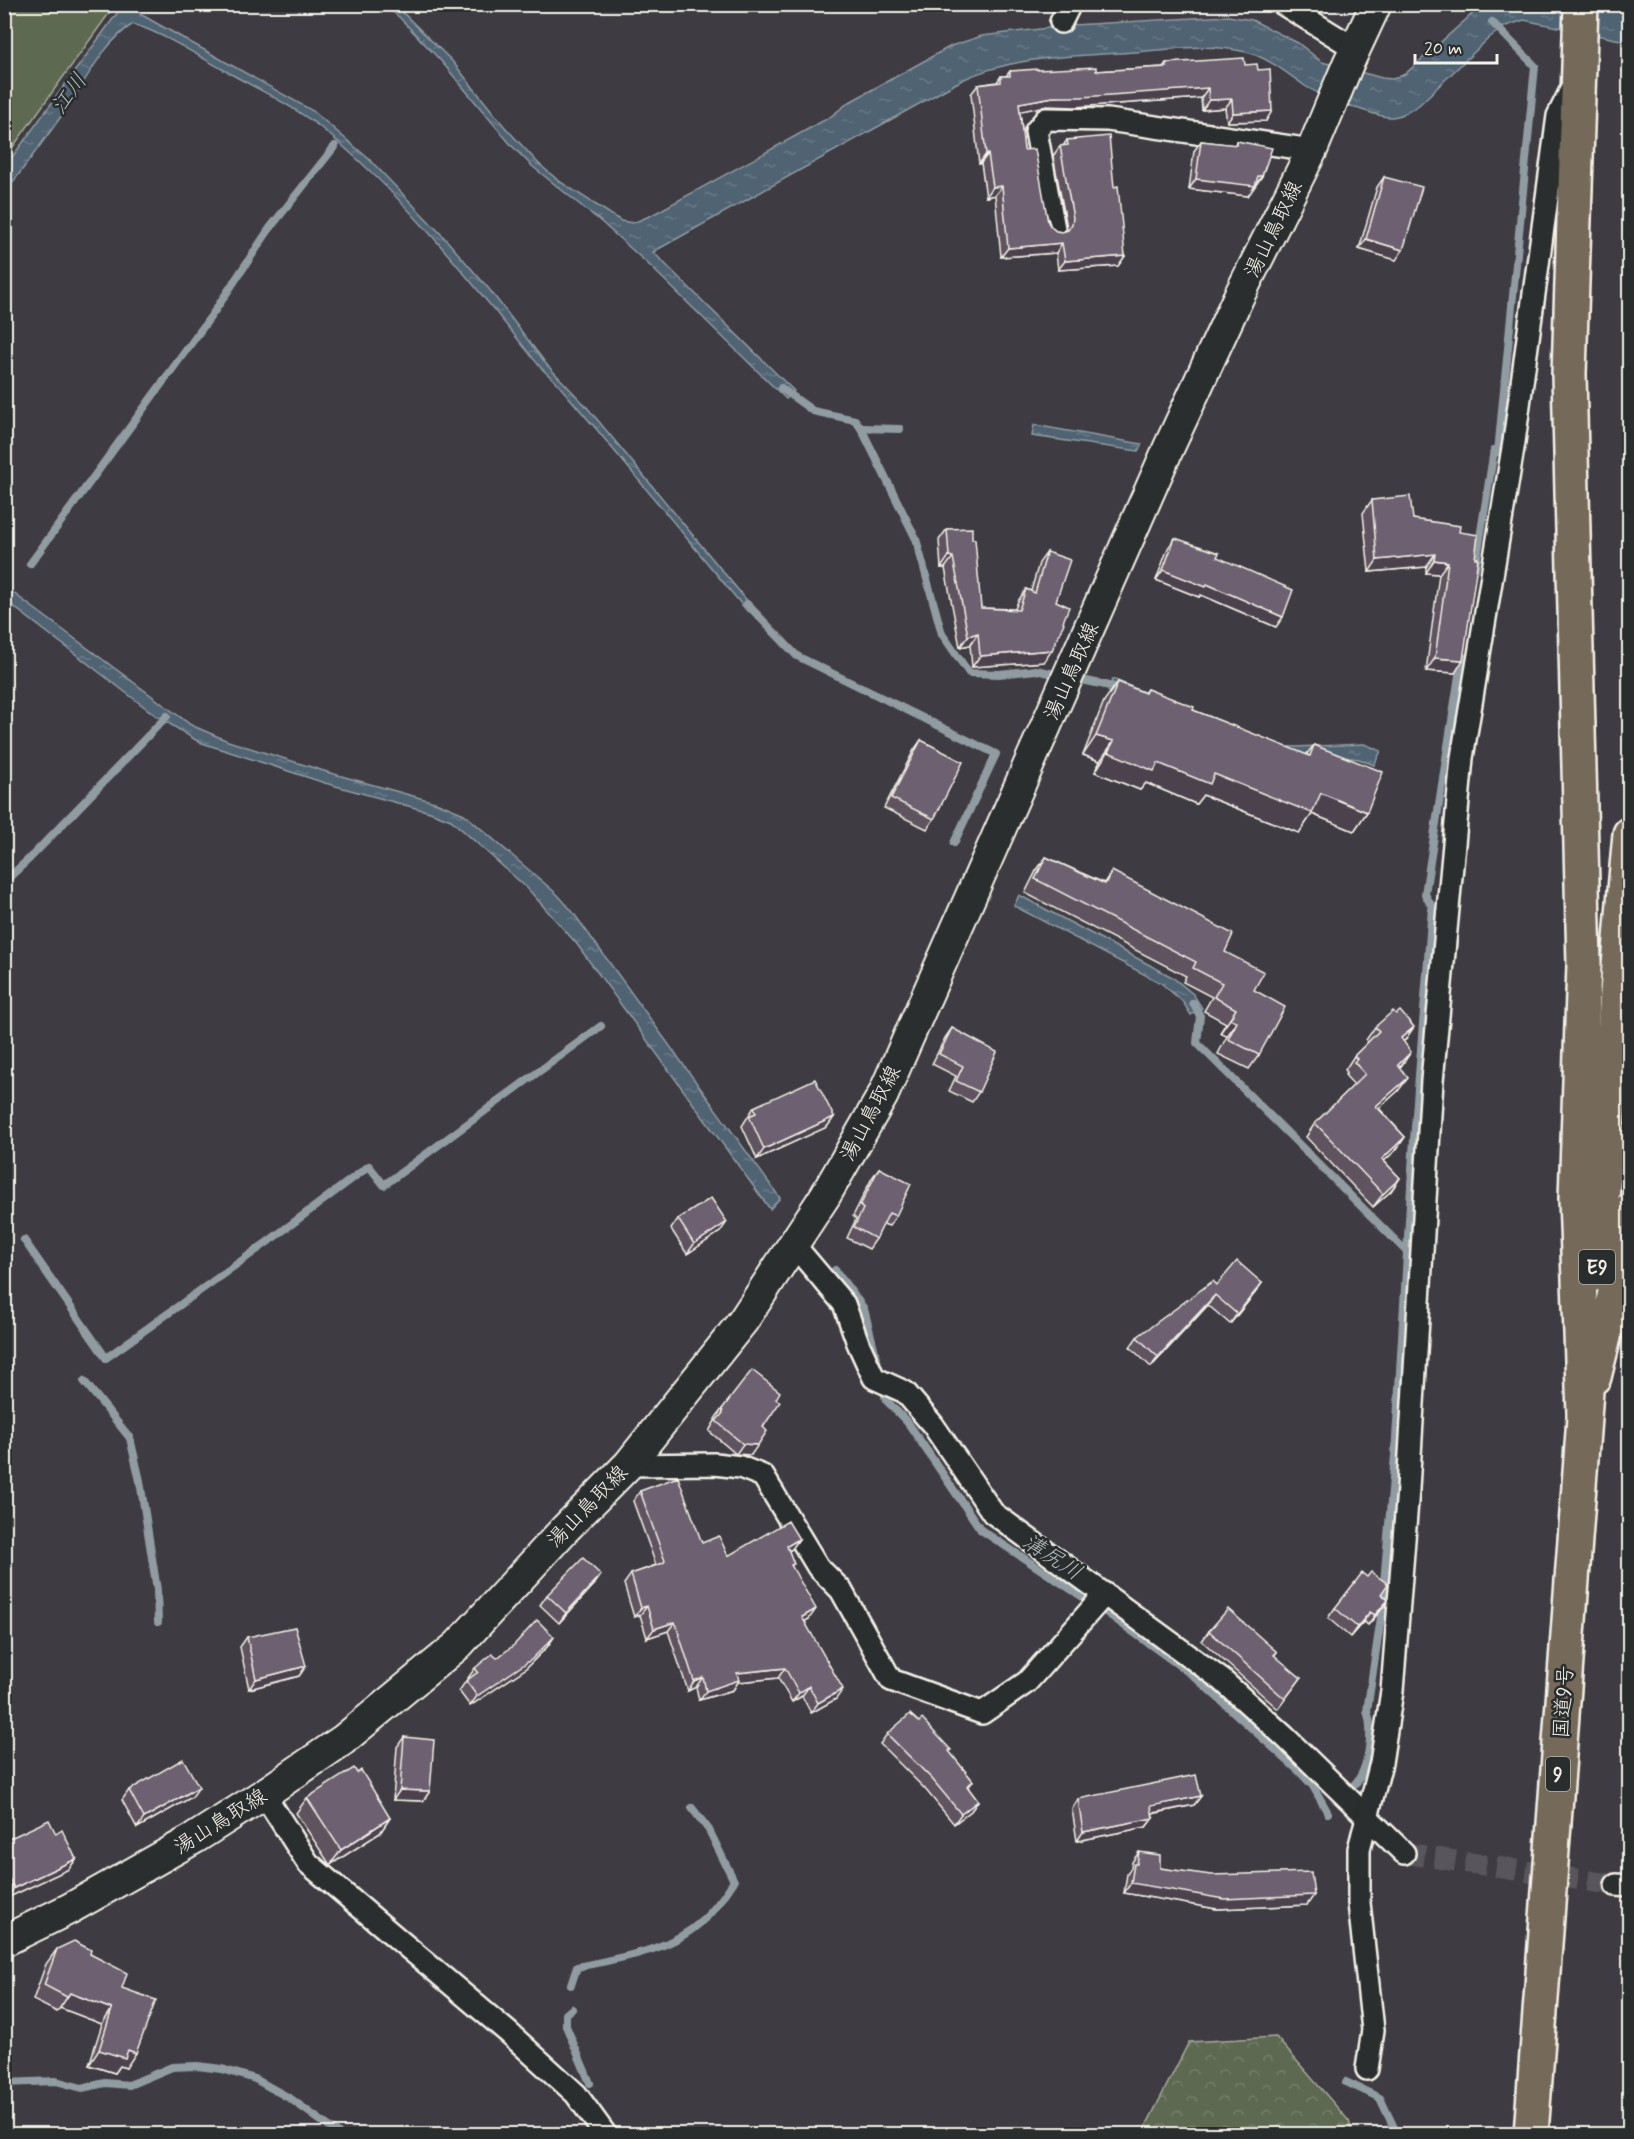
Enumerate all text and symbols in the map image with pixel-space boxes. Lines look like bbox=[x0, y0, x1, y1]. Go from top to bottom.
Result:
scale bar bbox=[1415, 27, 1498, 65]
text: 20 m bbox=[1424, 37, 1462, 61]
water label: 江川 bbox=[45, 68, 94, 120]
street label: 湯山鳥取線 bbox=[1238, 176, 1309, 283]
street label: 湯山鳥取線 bbox=[1038, 618, 1106, 725]
street label: 湯山鳥取線 bbox=[834, 1061, 908, 1166]
road number: E9 bbox=[1579, 1250, 1615, 1284]
street label: 湯山鳥取線 bbox=[541, 1459, 634, 1554]
water label: 溝尻川 bbox=[1017, 1528, 1087, 1587]
street label: 国道9号 bbox=[1547, 1665, 1581, 1740]
road number: 9 bbox=[1546, 1757, 1570, 1791]
street label: 湯山鳥取線 bbox=[169, 1782, 272, 1862]

